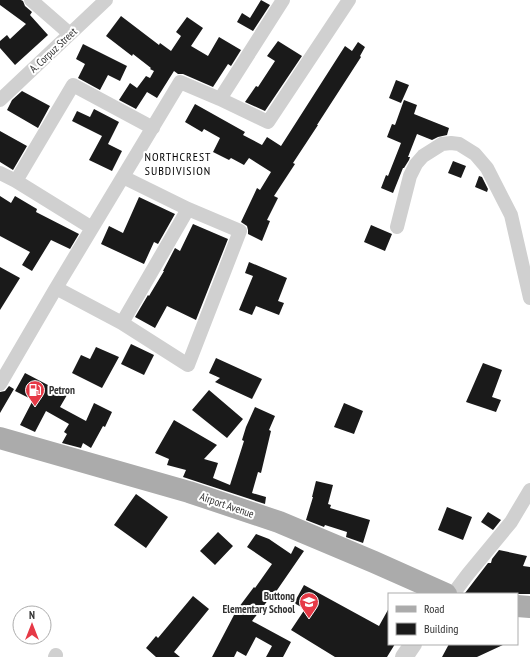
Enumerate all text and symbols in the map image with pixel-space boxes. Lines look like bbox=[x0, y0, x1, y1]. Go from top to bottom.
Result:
street label: A. Corpuz Street bbox=[26, 24, 80, 76]
district label: NORTHCREST SUBDIVISION bbox=[145, 149, 211, 178]
fuel station icon: Petron bbox=[24, 379, 46, 407]
place label: Petron bbox=[49, 383, 75, 397]
street label: Airport Avenue bbox=[198, 489, 256, 521]
place label: Buttong Elementary School bbox=[223, 589, 295, 616]
school or university icon: Buttong Elementary School bbox=[298, 591, 320, 619]
legend bbox=[388, 593, 518, 645]
text: Road bbox=[424, 601, 444, 616]
north arrow bbox=[12, 605, 52, 645]
text: N bbox=[29, 608, 35, 622]
text: Building bbox=[424, 621, 459, 636]

